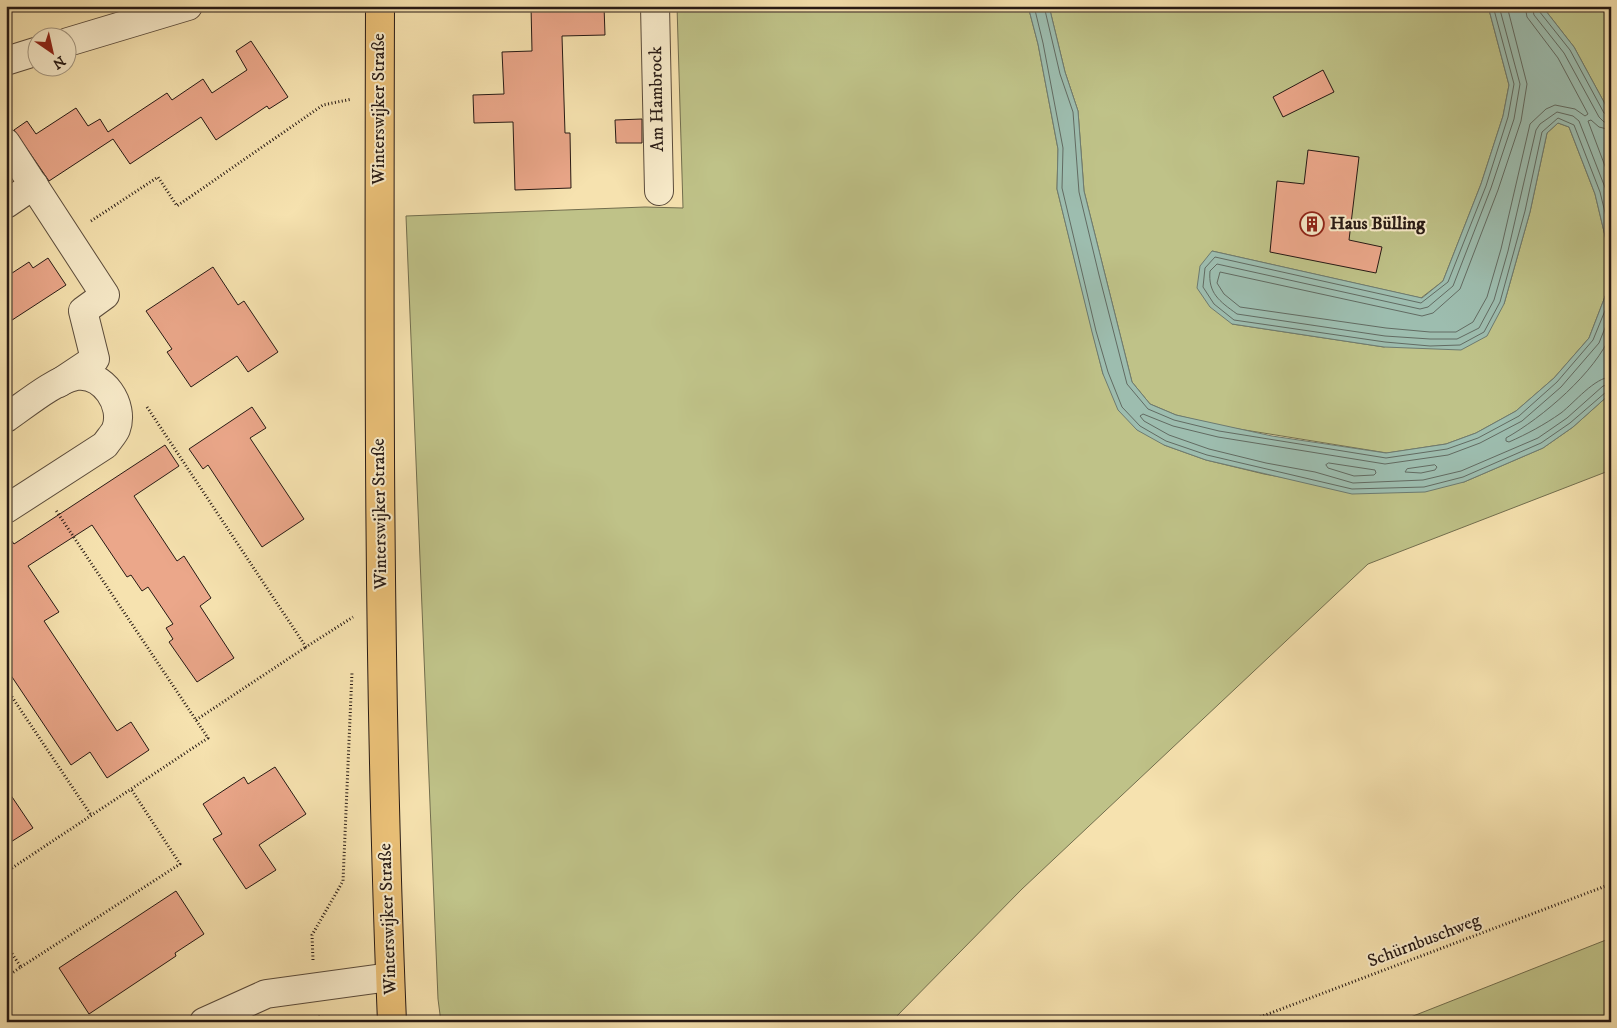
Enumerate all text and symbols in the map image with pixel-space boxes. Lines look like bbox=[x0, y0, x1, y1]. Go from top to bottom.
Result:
north arrow bbox=[28, 28, 78, 78]
street label: Winterswijker Straße bbox=[368, 33, 390, 186]
street label: Am Hambrock bbox=[645, 46, 669, 152]
text: N bbox=[48, 51, 69, 73]
building icon: Haus Bülling bbox=[1299, 211, 1325, 237]
place label: Haus Bülling bbox=[1330, 213, 1426, 235]
street label: Winterswijker Straße bbox=[368, 438, 392, 591]
street label: Winterswijker Straße bbox=[374, 843, 402, 996]
street label: Schürnbuschweg bbox=[1364, 909, 1484, 973]

